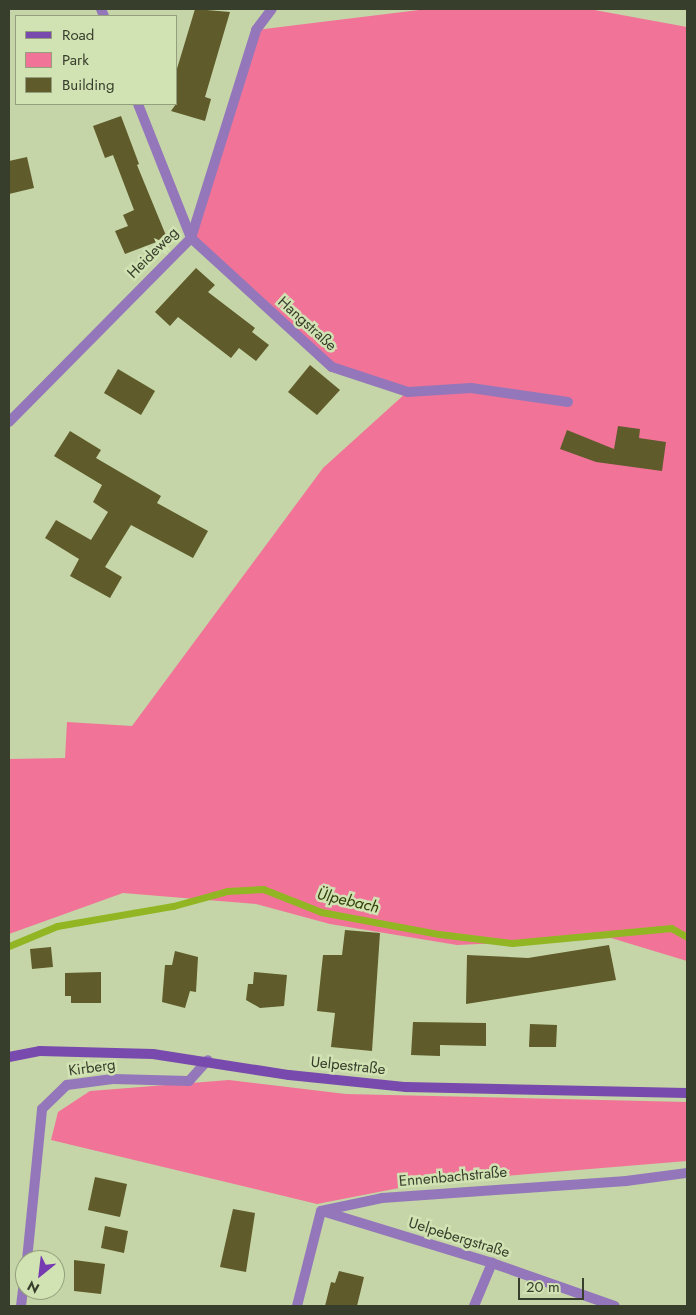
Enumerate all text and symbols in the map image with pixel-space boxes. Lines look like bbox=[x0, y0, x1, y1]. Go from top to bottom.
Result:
legend bbox=[15, 15, 178, 105]
text: Road bbox=[62, 24, 94, 46]
text: Park bbox=[62, 49, 89, 71]
text: Building bbox=[62, 74, 114, 96]
street label: Heideweg bbox=[124, 224, 182, 282]
street label: Hangstraße bbox=[274, 293, 340, 355]
water label: Ülpebach bbox=[315, 885, 381, 917]
street label: Uelpestraße bbox=[310, 1053, 386, 1079]
street label: Kirberg bbox=[67, 1056, 117, 1080]
street label: Ennenbachstraße bbox=[398, 1163, 508, 1191]
street label: Uelpebergstraße bbox=[406, 1214, 512, 1262]
north arrow bbox=[15, 1250, 65, 1300]
scale bar bbox=[521, 1268, 587, 1300]
text: N bbox=[23, 1276, 43, 1299]
text: 20 m bbox=[526, 1276, 560, 1298]

